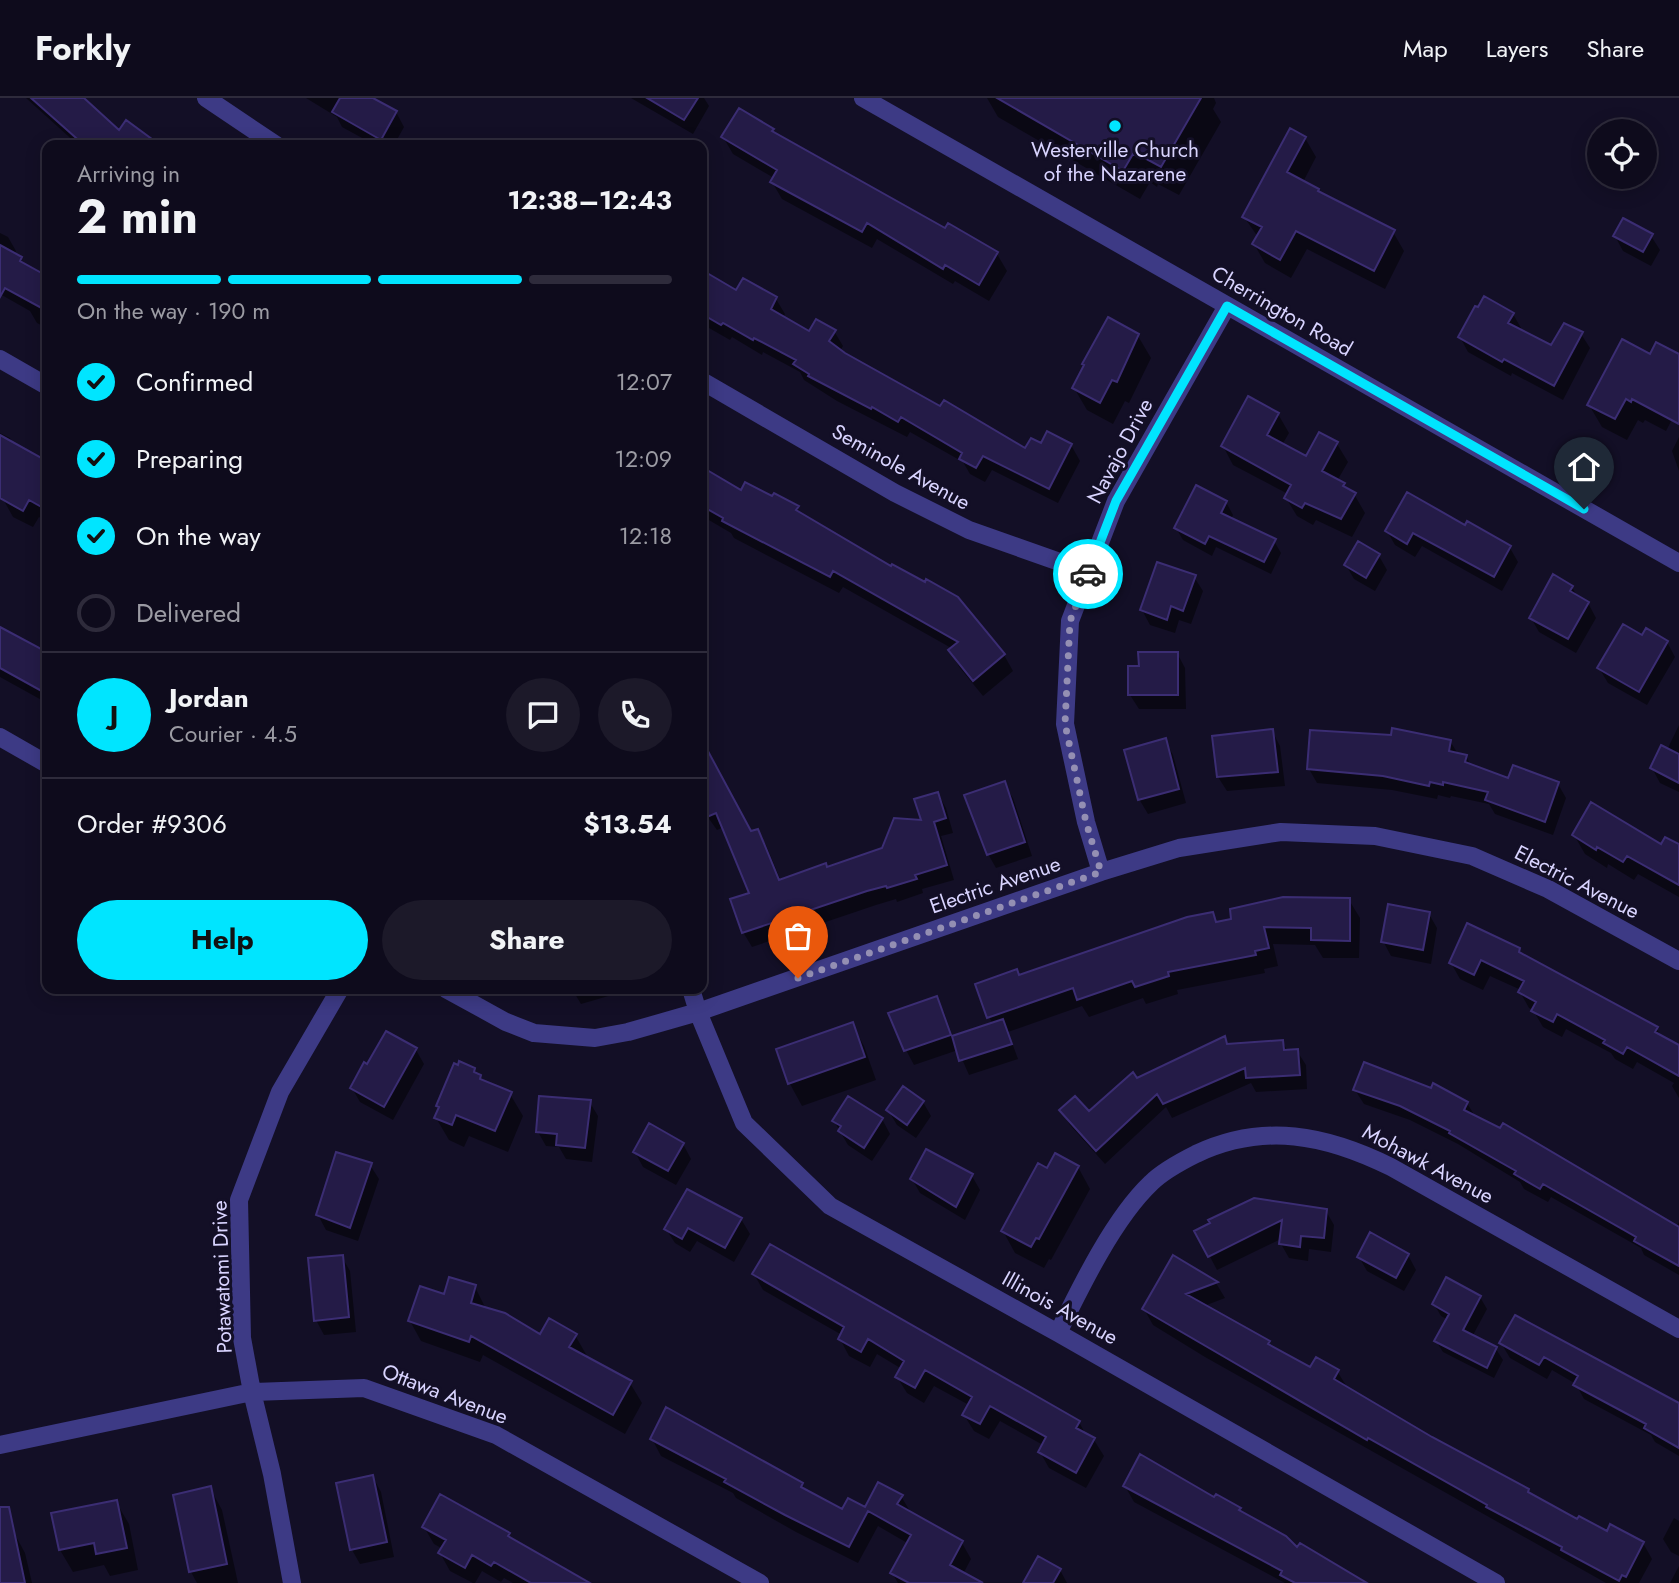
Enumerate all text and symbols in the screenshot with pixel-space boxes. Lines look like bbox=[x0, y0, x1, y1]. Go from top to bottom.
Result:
text: Forkly bbox=[35, 25, 130, 72]
text: Map bbox=[1403, 31, 1448, 66]
text: Layers bbox=[1486, 31, 1548, 66]
text: Share bbox=[1586, 31, 1644, 66]
marker: Westerville Church of the Nazarene bbox=[1107, 118, 1123, 134]
map controls bbox=[1587, 119, 1657, 189]
button: locate bbox=[1587, 119, 1657, 189]
place label: Westerville Church of the Nazarene bbox=[1031, 135, 1199, 189]
text: Arriving in bbox=[77, 157, 180, 191]
text: 12:38–12:43 bbox=[508, 181, 672, 219]
text: 2 min bbox=[77, 184, 198, 250]
street label: Cherrington Road bbox=[1206, 258, 1358, 364]
text: On the way · 190 m bbox=[77, 294, 270, 328]
icon: check bbox=[77, 363, 115, 401]
text: Confirmed bbox=[136, 363, 253, 401]
text: 12:07 bbox=[616, 365, 672, 399]
street label: Navajo Drive bbox=[1080, 393, 1160, 509]
street label: Seminole Avenue bbox=[826, 417, 976, 518]
pin bbox=[1554, 437, 1614, 509]
icon: check bbox=[77, 440, 115, 478]
text: Preparing bbox=[136, 440, 243, 478]
text: 12:09 bbox=[615, 442, 672, 476]
icon: home bbox=[1565, 448, 1603, 486]
icon: check bbox=[77, 517, 115, 555]
text: On the way bbox=[136, 517, 261, 555]
text: 12:18 bbox=[619, 519, 672, 553]
courier bbox=[1053, 539, 1123, 609]
icon: car bbox=[1069, 555, 1107, 593]
text: Delivered bbox=[136, 594, 241, 632]
button: chat bbox=[506, 678, 580, 752]
button: phone bbox=[598, 678, 672, 752]
text: Jordan bbox=[169, 679, 249, 717]
text: J bbox=[110, 696, 118, 734]
text: Courier · 4.5 bbox=[169, 717, 297, 751]
text: Order #9306 bbox=[77, 805, 227, 843]
text: $13.54 bbox=[584, 805, 672, 843]
street label: Electric Avenue bbox=[1509, 838, 1645, 926]
street label: Electric Avenue bbox=[925, 849, 1065, 921]
button: Help bbox=[77, 900, 368, 980]
button: Share bbox=[382, 900, 672, 980]
pin bbox=[768, 906, 828, 978]
icon: bag bbox=[779, 917, 817, 955]
street label: Mohawk Avenue bbox=[1357, 1117, 1499, 1211]
street label: Potawatomi Drive bbox=[204, 1200, 240, 1354]
street label: Illinois Avenue bbox=[997, 1264, 1124, 1352]
street label: Ottawa Avenue bbox=[378, 1356, 513, 1432]

